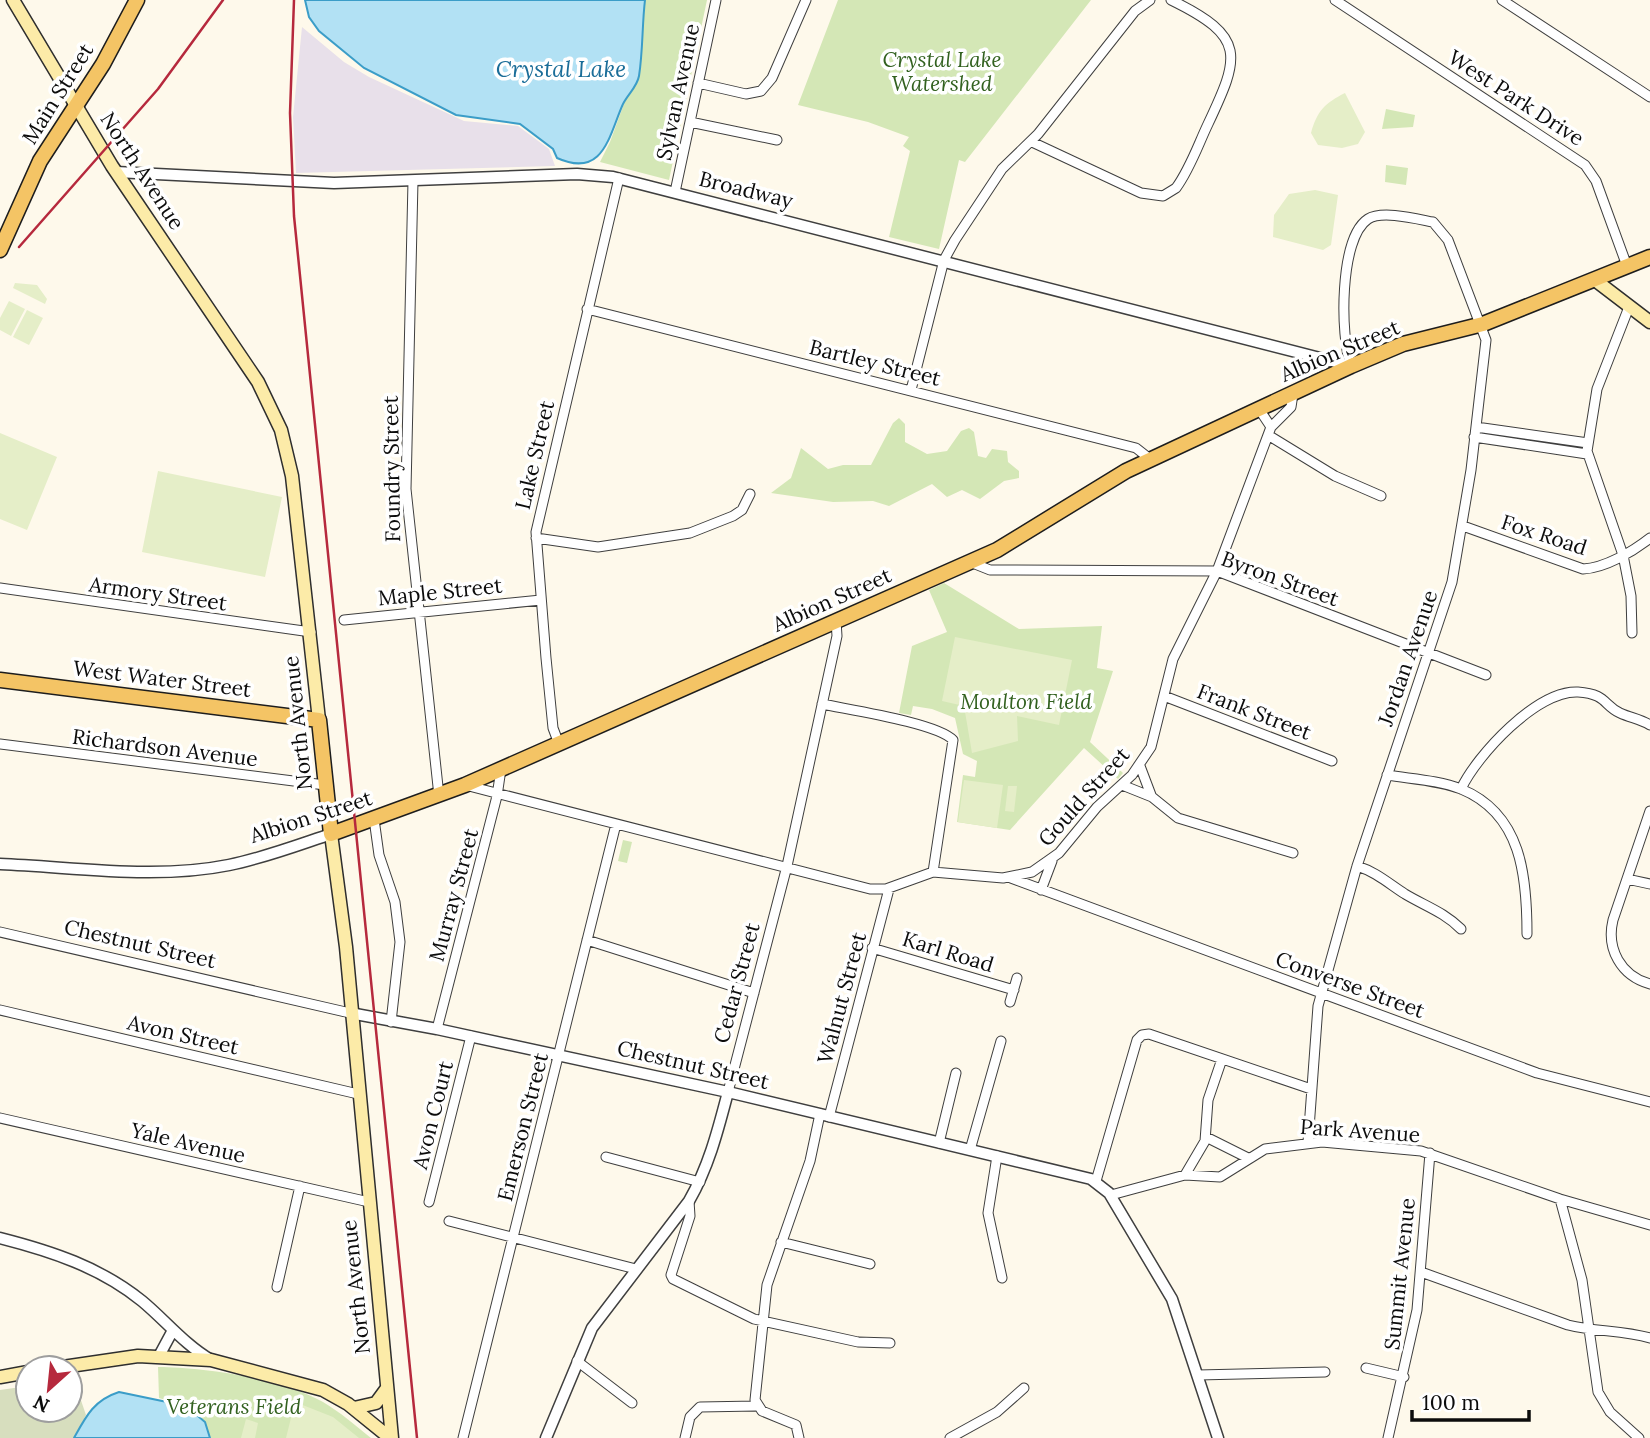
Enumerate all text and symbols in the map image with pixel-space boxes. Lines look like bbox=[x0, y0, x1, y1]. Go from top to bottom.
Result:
street label: Sylvan Avenue bbox=[650, 21, 705, 163]
street label: Main Street bbox=[16, 38, 100, 149]
street label: West Park Drive bbox=[1443, 44, 1589, 152]
park label: Crystal Lake Watershed bbox=[882, 46, 1002, 97]
water label: Crystal Lake bbox=[496, 54, 626, 83]
street label: North Avenue bbox=[94, 107, 190, 235]
street label: Broadway bbox=[696, 165, 796, 214]
street label: Albion Street bbox=[1275, 313, 1404, 388]
street label: Bartley Street bbox=[807, 333, 944, 392]
street label: Foundry Street bbox=[377, 394, 406, 543]
street label: Lake Street bbox=[509, 397, 560, 512]
street label: Fox Road bbox=[1498, 508, 1591, 561]
street label: Byron Street bbox=[1218, 545, 1343, 613]
street label: Albion Street bbox=[767, 561, 896, 638]
street label: Armory Street bbox=[86, 570, 230, 617]
street label: Maple Street bbox=[376, 571, 504, 611]
street label: Jordan Avenue bbox=[1371, 586, 1443, 730]
street label: West Water Street bbox=[71, 654, 254, 703]
street label: North Avenue bbox=[277, 655, 318, 792]
street label: Frank Street bbox=[1193, 677, 1316, 746]
park label: Moulton Field bbox=[960, 688, 1092, 715]
street label: Richardson Avenue bbox=[71, 723, 259, 772]
street label: Gould Street bbox=[1032, 741, 1136, 852]
street label: Albion Street bbox=[245, 784, 376, 849]
street label: Murray Street bbox=[423, 825, 484, 964]
street label: Chestnut Street bbox=[62, 913, 219, 974]
street label: Cedar Street bbox=[707, 919, 766, 1046]
street label: Karl Road bbox=[899, 925, 997, 978]
street label: Walnut Street bbox=[811, 928, 872, 1067]
street label: Converse Street bbox=[1272, 945, 1429, 1024]
street label: Avon Street bbox=[124, 1008, 242, 1061]
street label: Chestnut Street bbox=[615, 1034, 772, 1095]
street label: Emerson Street bbox=[491, 1049, 554, 1204]
street label: Avon Court bbox=[406, 1057, 459, 1173]
street label: Park Avenue bbox=[1299, 1113, 1421, 1148]
street label: Yale Avenue bbox=[127, 1116, 248, 1169]
street label: Summit Avenue bbox=[1378, 1196, 1421, 1351]
street label: North Avenue bbox=[335, 1219, 376, 1356]
north arrow bbox=[14, 1354, 84, 1424]
scale bar bbox=[1412, 1378, 1529, 1422]
text: 100 m bbox=[1422, 1389, 1480, 1416]
text: N bbox=[29, 1390, 53, 1418]
park label: Veterans Field bbox=[167, 1393, 302, 1420]

